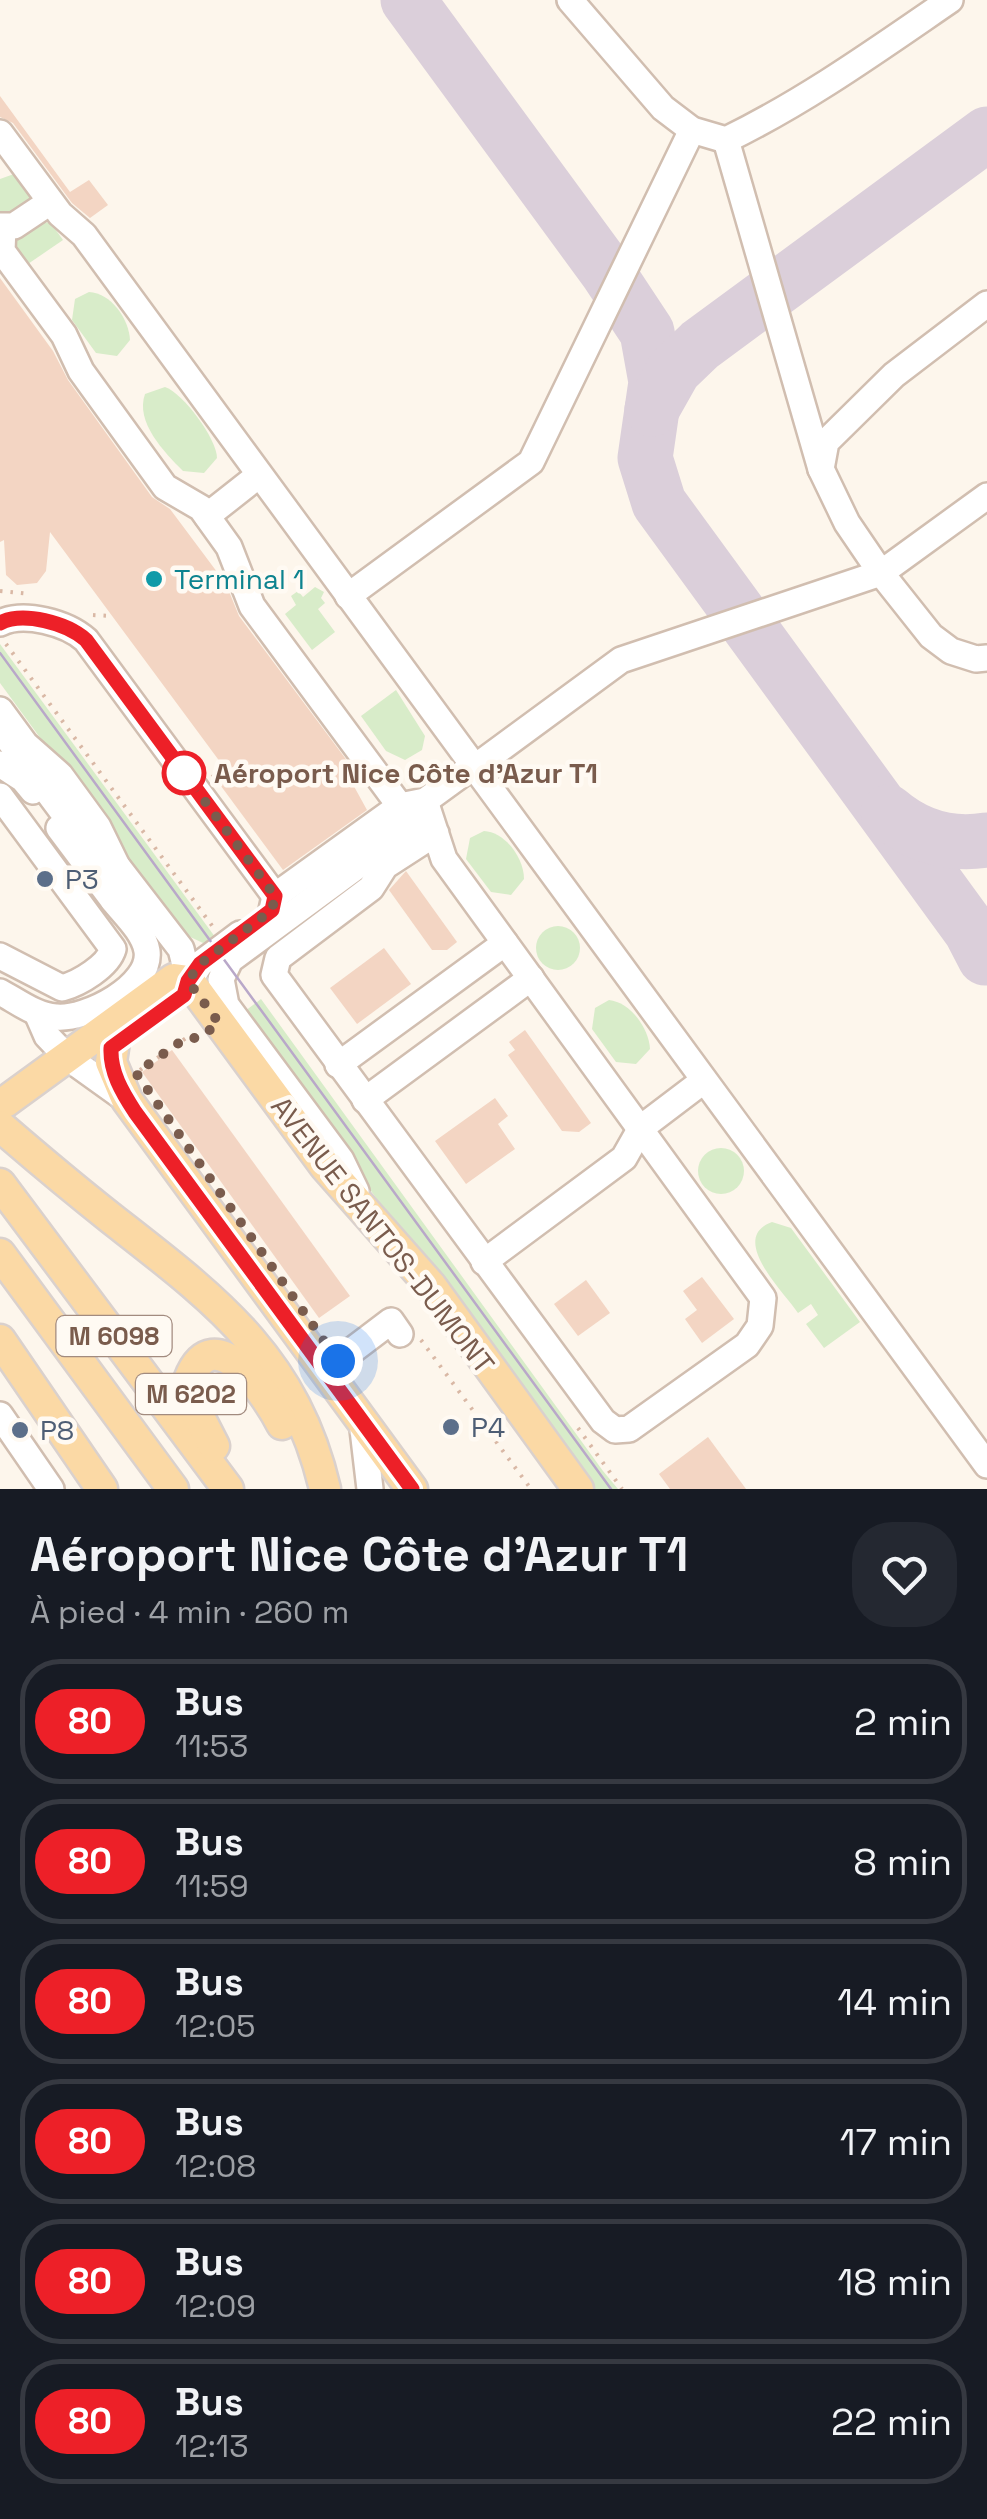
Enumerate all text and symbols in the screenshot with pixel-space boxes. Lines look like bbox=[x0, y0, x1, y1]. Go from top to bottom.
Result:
place label: Terminal 1 bbox=[174, 561, 305, 597]
marker: Terminal 1 bbox=[143, 568, 165, 590]
marker: Aéroport Nice Côte d’Azur T1 bbox=[163, 752, 205, 794]
place label: Aéroport Nice Côte d’Azur T1 bbox=[214, 755, 598, 791]
place label: P3 bbox=[65, 861, 99, 897]
marker: P3 bbox=[34, 868, 56, 890]
street label: AVENUE SANTOS-DUMONT bbox=[263, 1089, 503, 1381]
road number: M 6098 bbox=[56, 1316, 172, 1356]
your location bbox=[313, 1336, 363, 1386]
road number: M 6202 bbox=[136, 1374, 246, 1414]
place label: P4 bbox=[471, 1409, 505, 1445]
place label: P8 bbox=[40, 1412, 74, 1448]
marker: P4 bbox=[440, 1416, 462, 1438]
marker: P8 bbox=[9, 1419, 31, 1441]
button: heart bbox=[852, 1522, 957, 1627]
text: Aéroport Nice Côte d’Azur T1 bbox=[30, 1524, 688, 1585]
text: À pied · 4 min · 260 m bbox=[30, 1592, 349, 1632]
text: Bus bbox=[175, 1678, 244, 1726]
text: 2 min bbox=[854, 1698, 952, 1746]
text: 80 bbox=[68, 1699, 112, 1743]
text: 11:53 bbox=[175, 1726, 248, 1766]
text: Bus bbox=[175, 1818, 244, 1866]
text: 8 min bbox=[853, 1838, 952, 1886]
text: 80 bbox=[68, 1839, 112, 1883]
text: 11:59 bbox=[175, 1866, 249, 1906]
text: Bus bbox=[175, 1958, 244, 2006]
text: 14 min bbox=[837, 1978, 952, 2026]
text: 80 bbox=[68, 1979, 112, 2023]
text: 12:05 bbox=[175, 2006, 255, 2046]
text: Bus bbox=[175, 2098, 244, 2146]
text: 17 min bbox=[840, 2118, 952, 2166]
text: 80 bbox=[68, 2119, 112, 2163]
text: 12:08 bbox=[175, 2146, 256, 2186]
text: Bus bbox=[175, 2238, 244, 2286]
text: 18 min bbox=[837, 2258, 952, 2306]
text: 80 bbox=[68, 2259, 112, 2303]
text: 12:09 bbox=[175, 2286, 256, 2326]
text: Bus bbox=[175, 2378, 244, 2426]
text: 22 min bbox=[831, 2398, 952, 2446]
text: 80 bbox=[68, 2399, 112, 2443]
text: 12:13 bbox=[175, 2426, 248, 2466]

